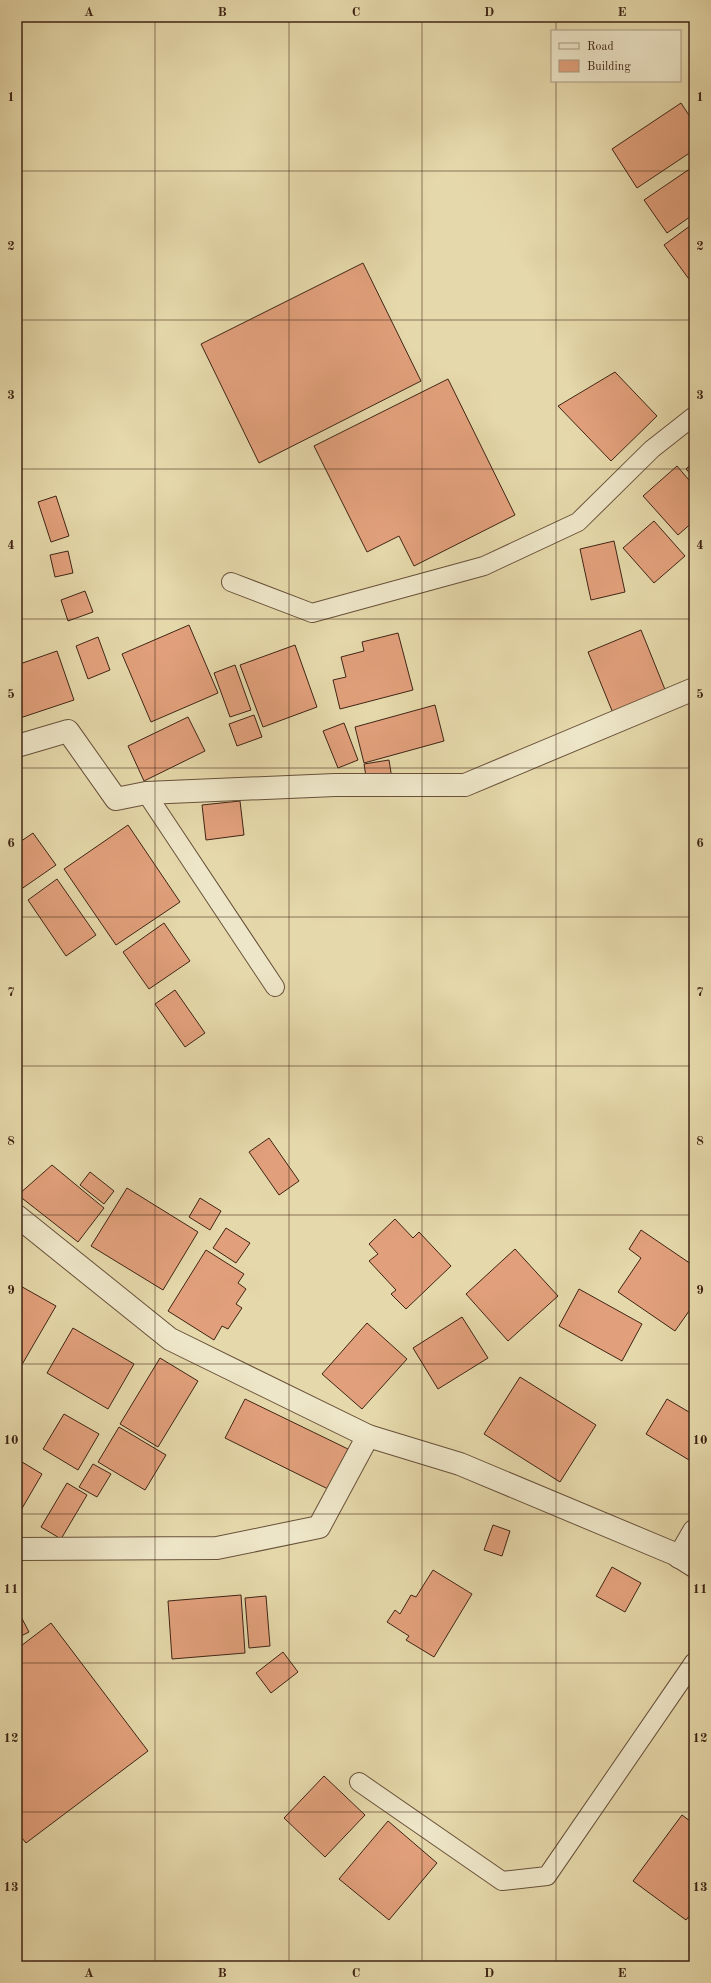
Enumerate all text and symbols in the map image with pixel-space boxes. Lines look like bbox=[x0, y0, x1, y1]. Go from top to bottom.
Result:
text: A bbox=[84, 6, 94, 19]
text: B bbox=[217, 6, 227, 19]
text: C bbox=[352, 6, 360, 19]
text: D bbox=[484, 6, 494, 19]
text: E bbox=[618, 6, 627, 19]
legend bbox=[551, 30, 681, 82]
text: Road bbox=[587, 41, 614, 53]
text: Building bbox=[587, 61, 631, 73]
text: 1 bbox=[7, 91, 15, 104]
text: 1 bbox=[696, 91, 704, 104]
text: 2 bbox=[7, 240, 15, 253]
text: 2 bbox=[696, 240, 704, 253]
text: 3 bbox=[7, 389, 15, 402]
text: 3 bbox=[696, 389, 704, 402]
text: 4 bbox=[7, 539, 15, 552]
text: 4 bbox=[696, 539, 704, 552]
text: 5 bbox=[7, 688, 15, 701]
text: 5 bbox=[696, 688, 704, 701]
text: 6 bbox=[7, 837, 15, 850]
text: 6 bbox=[696, 837, 704, 850]
text: 7 bbox=[7, 986, 15, 999]
text: 7 bbox=[696, 986, 704, 999]
text: 8 bbox=[7, 1135, 15, 1148]
text: 8 bbox=[696, 1135, 704, 1148]
text: 9 bbox=[7, 1284, 15, 1297]
text: 9 bbox=[696, 1284, 704, 1297]
text: 10 bbox=[3, 1434, 19, 1447]
text: 10 bbox=[692, 1434, 708, 1447]
text: 11 bbox=[3, 1583, 19, 1596]
text: 11 bbox=[692, 1583, 708, 1596]
text: 12 bbox=[3, 1732, 19, 1745]
text: 12 bbox=[692, 1732, 708, 1745]
text: 13 bbox=[3, 1881, 19, 1894]
text: 13 bbox=[692, 1881, 708, 1894]
text: A bbox=[84, 1967, 94, 1980]
text: B bbox=[217, 1967, 227, 1980]
text: C bbox=[352, 1967, 360, 1980]
text: D bbox=[484, 1967, 494, 1980]
text: E bbox=[618, 1967, 627, 1980]

